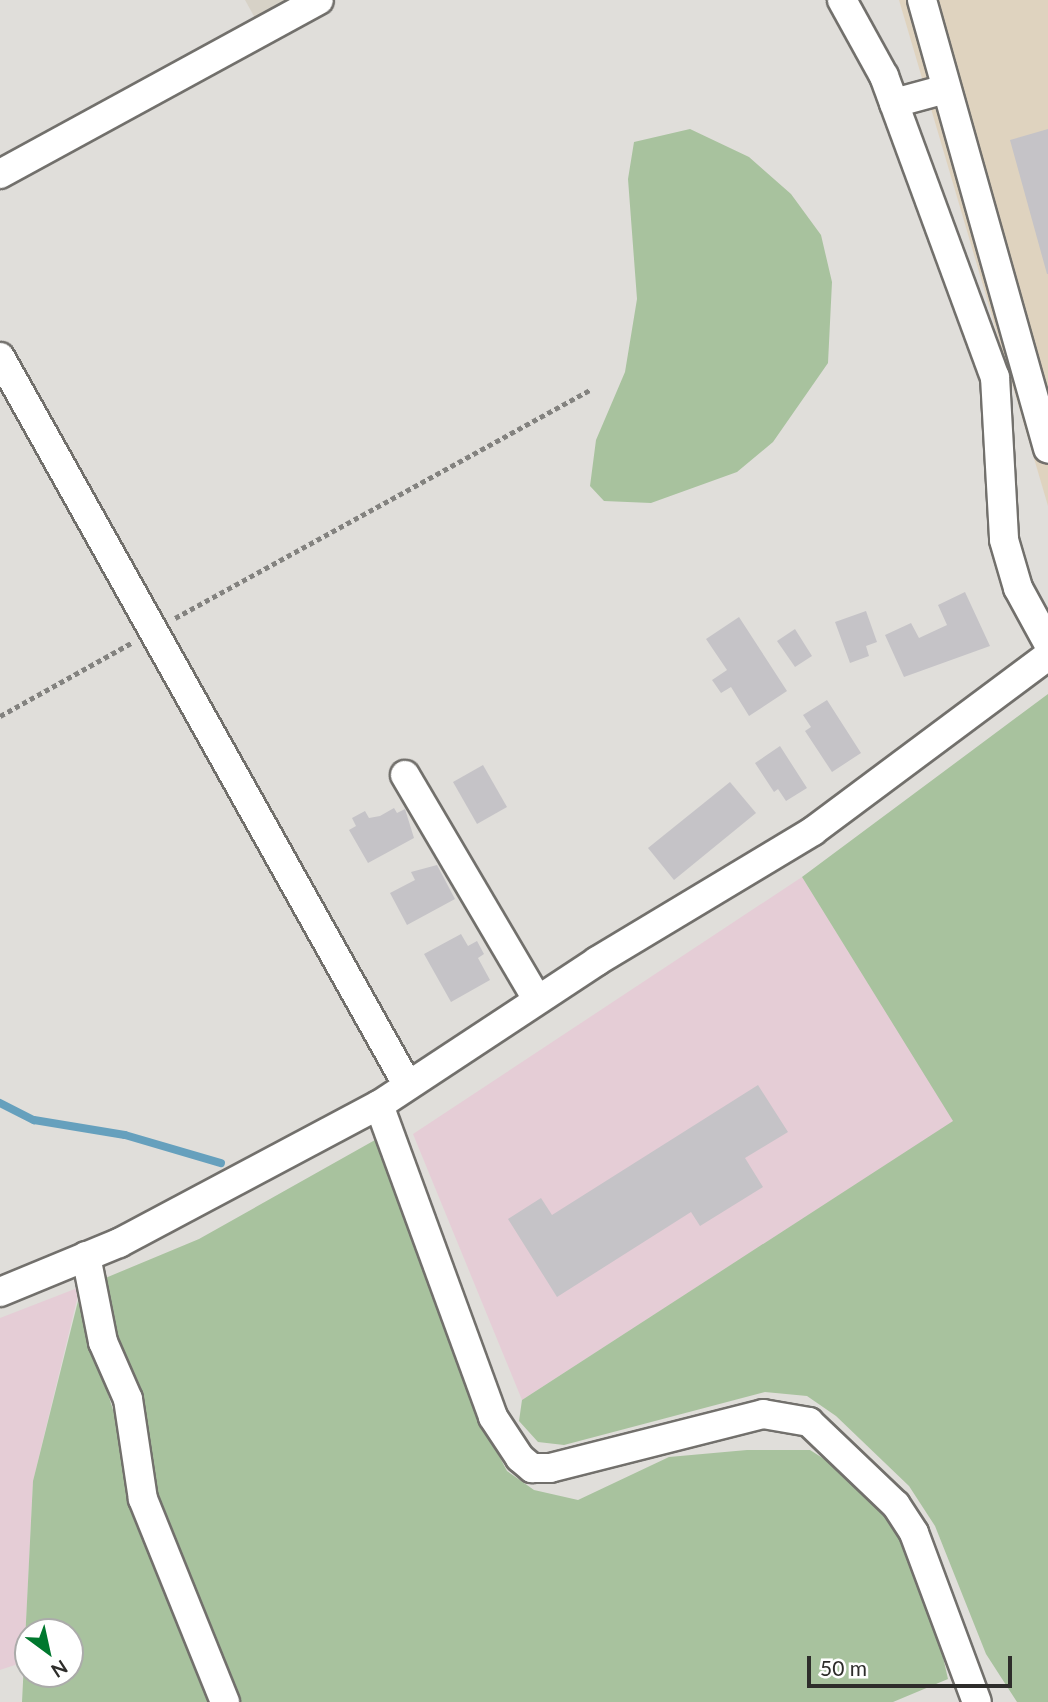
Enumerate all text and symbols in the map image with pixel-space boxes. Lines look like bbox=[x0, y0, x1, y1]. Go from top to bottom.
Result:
north arrow bbox=[14, 1618, 84, 1688]
scale bar bbox=[810, 1642, 1015, 1686]
text: 50 m bbox=[820, 1655, 867, 1680]
text: N bbox=[47, 1656, 72, 1683]

